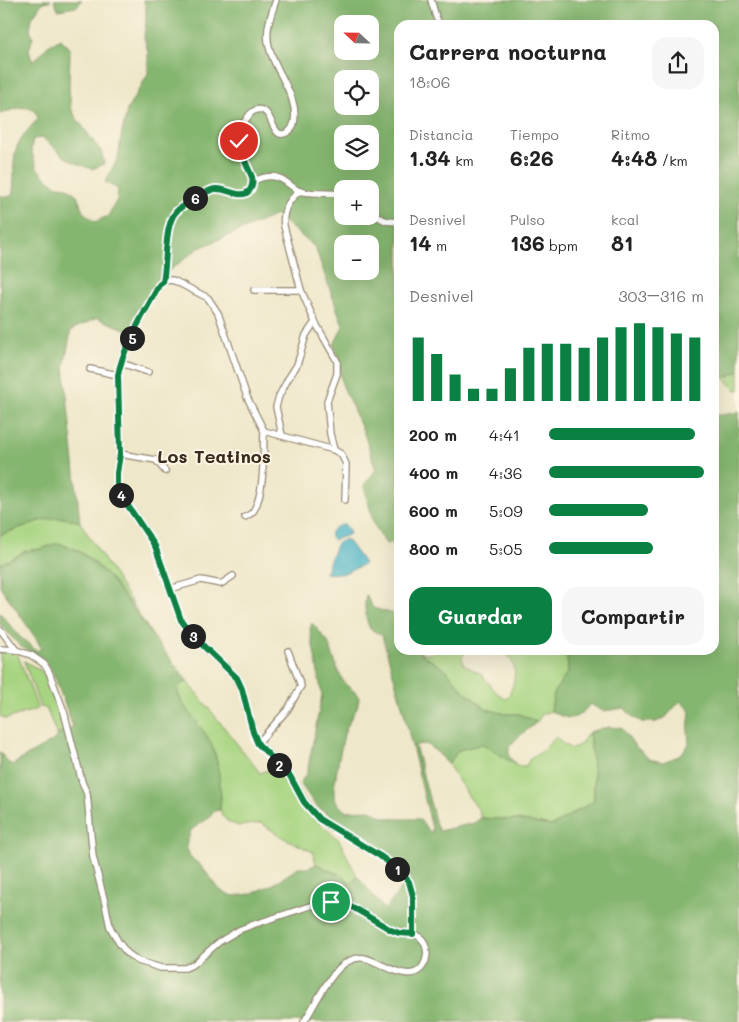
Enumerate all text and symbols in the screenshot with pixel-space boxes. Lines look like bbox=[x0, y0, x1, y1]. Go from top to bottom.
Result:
north arrow bbox=[334, 15, 379, 60]
map controls bbox=[334, 15, 379, 280]
text: Carrera nocturna bbox=[409, 37, 607, 66]
button: share bbox=[652, 37, 704, 89]
button: locate bbox=[334, 70, 379, 115]
text: 18:06 bbox=[409, 71, 450, 92]
pin bbox=[218, 120, 260, 162]
button: layers bbox=[334, 125, 379, 170]
text: Distancia bbox=[409, 125, 474, 144]
text: Tiempo bbox=[510, 125, 559, 144]
text: Ritmo bbox=[611, 125, 650, 144]
icon: check bbox=[225, 127, 253, 155]
text: 1.34 bbox=[409, 144, 451, 171]
text: 6:26 bbox=[510, 144, 554, 171]
text: 4:48 bbox=[611, 144, 657, 171]
text: km bbox=[451, 151, 474, 170]
text: /km bbox=[657, 151, 688, 170]
button: + bbox=[334, 180, 379, 225]
pin: 6 bbox=[182, 186, 208, 210]
text: 6 bbox=[191, 189, 200, 208]
text: Desnivel bbox=[409, 210, 466, 229]
text: Pulso bbox=[510, 210, 545, 229]
text: kcal bbox=[611, 210, 639, 229]
text: 14 bbox=[409, 229, 432, 256]
text: 136 bbox=[510, 229, 545, 256]
text: 81 bbox=[611, 229, 633, 256]
button: − bbox=[334, 235, 379, 280]
text: m bbox=[432, 236, 447, 255]
text: bpm bbox=[545, 236, 578, 255]
text: Desnivel bbox=[409, 285, 474, 306]
text: 303–316 m bbox=[618, 285, 704, 306]
pin: 5 bbox=[120, 326, 144, 350]
text: 5 bbox=[128, 329, 137, 348]
text: 200 m bbox=[409, 424, 457, 445]
text: 4:41 bbox=[489, 424, 520, 445]
district label: Los Teatinos bbox=[157, 444, 271, 468]
text: 400 m bbox=[409, 462, 458, 483]
text: 4:36 bbox=[489, 462, 522, 483]
pin: 4 bbox=[108, 482, 134, 508]
text: 4 bbox=[117, 486, 126, 505]
text: 600 m bbox=[409, 500, 458, 521]
text: 5:09 bbox=[489, 500, 523, 521]
text: 800 m bbox=[409, 538, 458, 559]
text: 5:05 bbox=[489, 538, 523, 559]
button: Guardar bbox=[409, 587, 552, 645]
button: Compartir bbox=[562, 587, 704, 645]
pin: 3 bbox=[180, 624, 206, 648]
text: 3 bbox=[189, 627, 198, 646]
pin: 2 bbox=[266, 752, 292, 778]
text: 2 bbox=[276, 756, 283, 775]
pin: 1 bbox=[384, 856, 410, 882]
text: 1 bbox=[394, 860, 401, 879]
pin bbox=[310, 881, 352, 923]
icon: arrive bbox=[317, 888, 345, 916]

